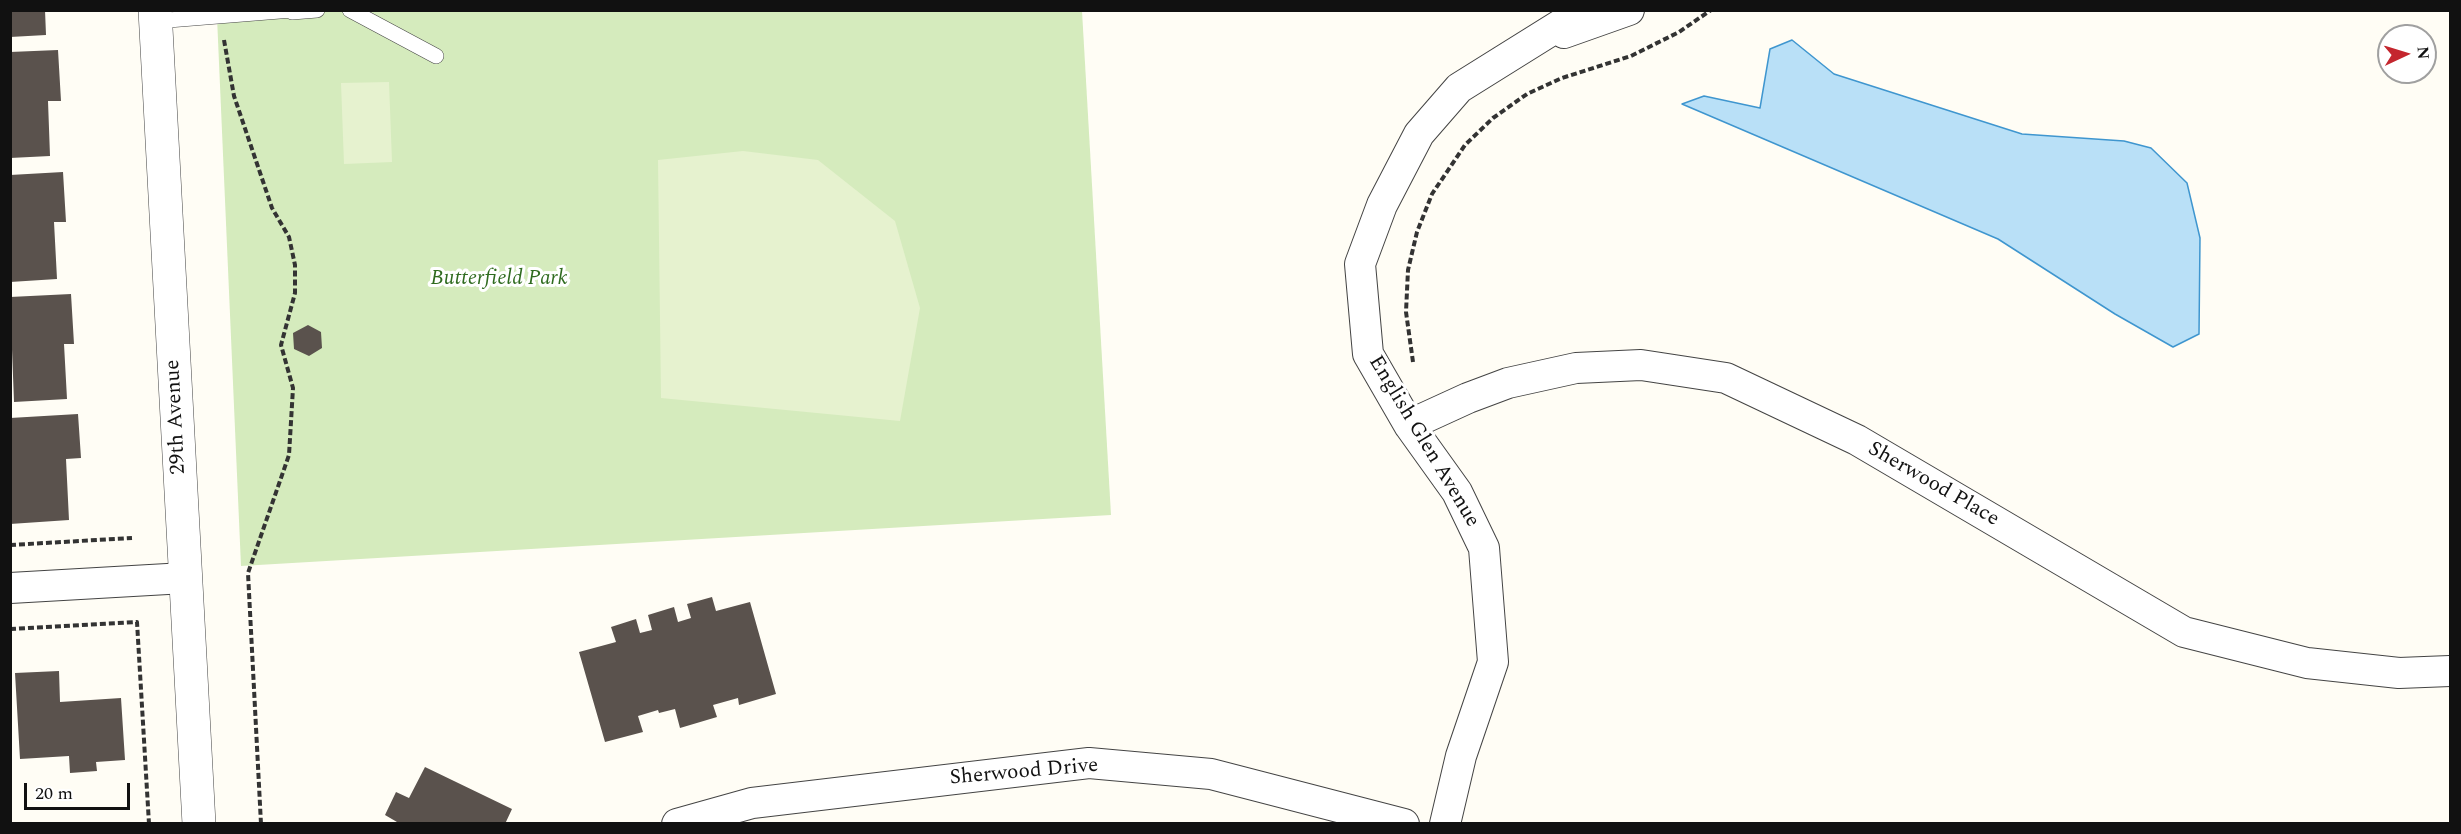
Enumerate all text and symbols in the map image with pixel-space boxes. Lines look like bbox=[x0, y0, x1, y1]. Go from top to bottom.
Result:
north arrow bbox=[2377, 24, 2437, 84]
text: N bbox=[2411, 46, 2435, 60]
park label: Butterfield Park bbox=[430, 267, 568, 293]
street label: English Glen Avenue bbox=[1362, 352, 1484, 532]
street label: 29th Avenue bbox=[161, 359, 193, 475]
street label: Sherwood Place bbox=[1863, 437, 2003, 533]
street label: Sherwood Drive bbox=[949, 754, 1099, 792]
scale bar bbox=[27, 771, 134, 809]
text: 20 m bbox=[35, 780, 73, 807]

